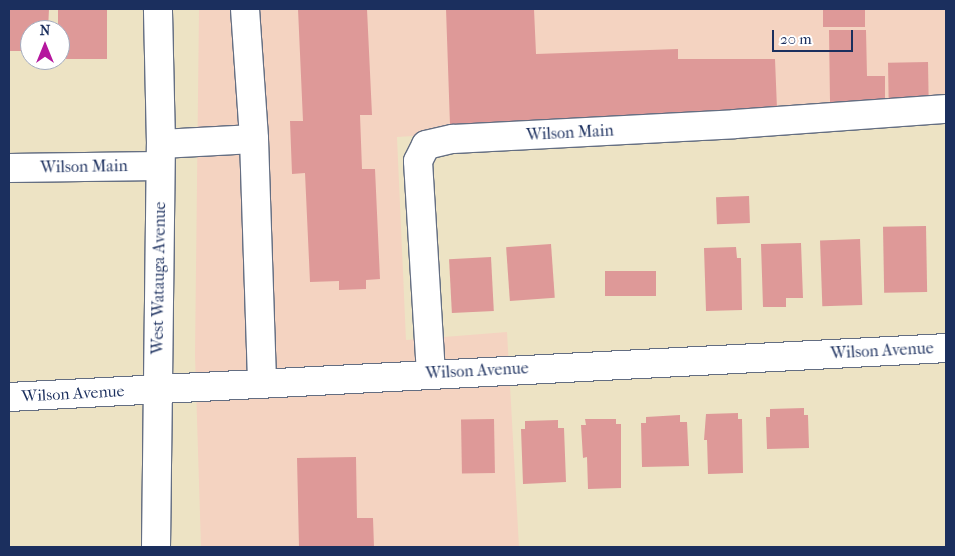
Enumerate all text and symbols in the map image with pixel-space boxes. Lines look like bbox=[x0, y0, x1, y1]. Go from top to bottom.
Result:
north arrow bbox=[20, 20, 70, 70]
scale bar bbox=[775, 20, 856, 52]
text: N bbox=[40, 22, 50, 39]
text: 20 m bbox=[780, 30, 812, 48]
street label: Wilson Main bbox=[526, 121, 614, 145]
street label: Wilson Main bbox=[40, 157, 128, 177]
street label: West Watauga Avenue bbox=[148, 201, 170, 355]
street label: Wilson Avenue bbox=[830, 339, 934, 363]
street label: Wilson Avenue bbox=[425, 359, 529, 383]
street label: Wilson Avenue bbox=[21, 382, 125, 406]

